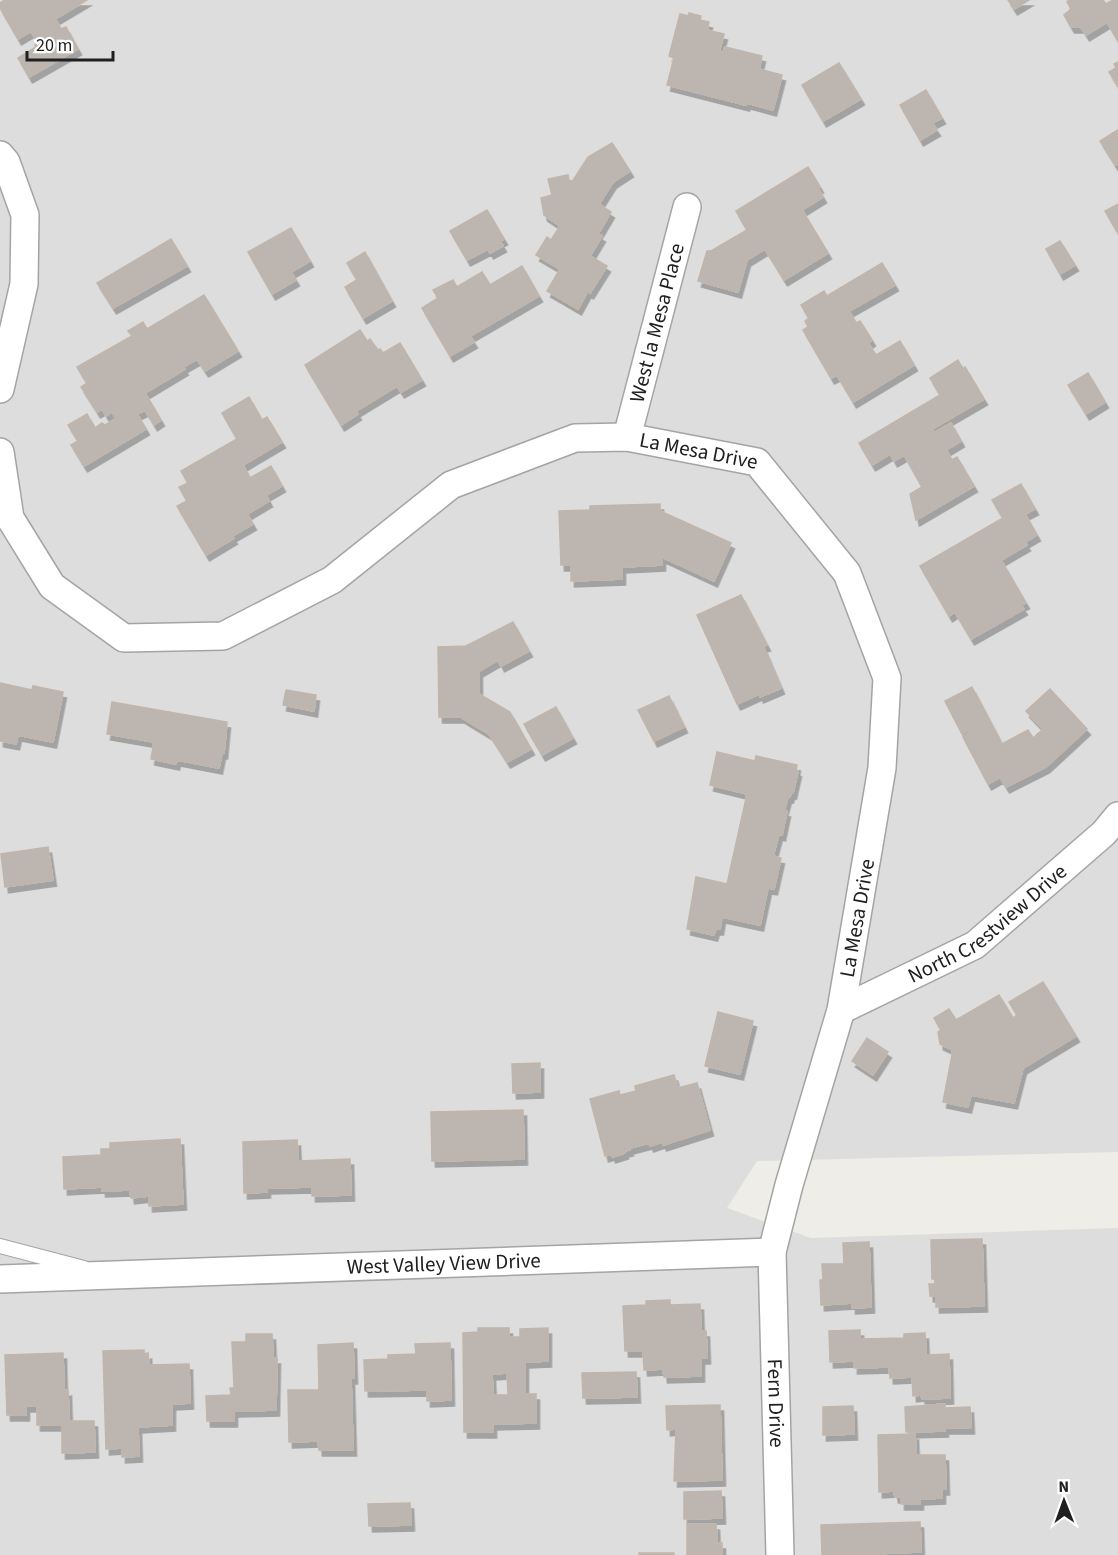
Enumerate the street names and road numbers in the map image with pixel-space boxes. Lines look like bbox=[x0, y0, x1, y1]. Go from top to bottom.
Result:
street label: West la Mesa Place bbox=[622, 240, 692, 406]
street label: La Mesa Drive bbox=[637, 425, 760, 477]
street label: La Mesa Drive bbox=[832, 856, 882, 980]
street label: North Crestview Drive bbox=[903, 857, 1073, 990]
street label: West Valley View Drive bbox=[346, 1245, 541, 1282]
street label: Fern Drive bbox=[760, 1358, 792, 1448]

